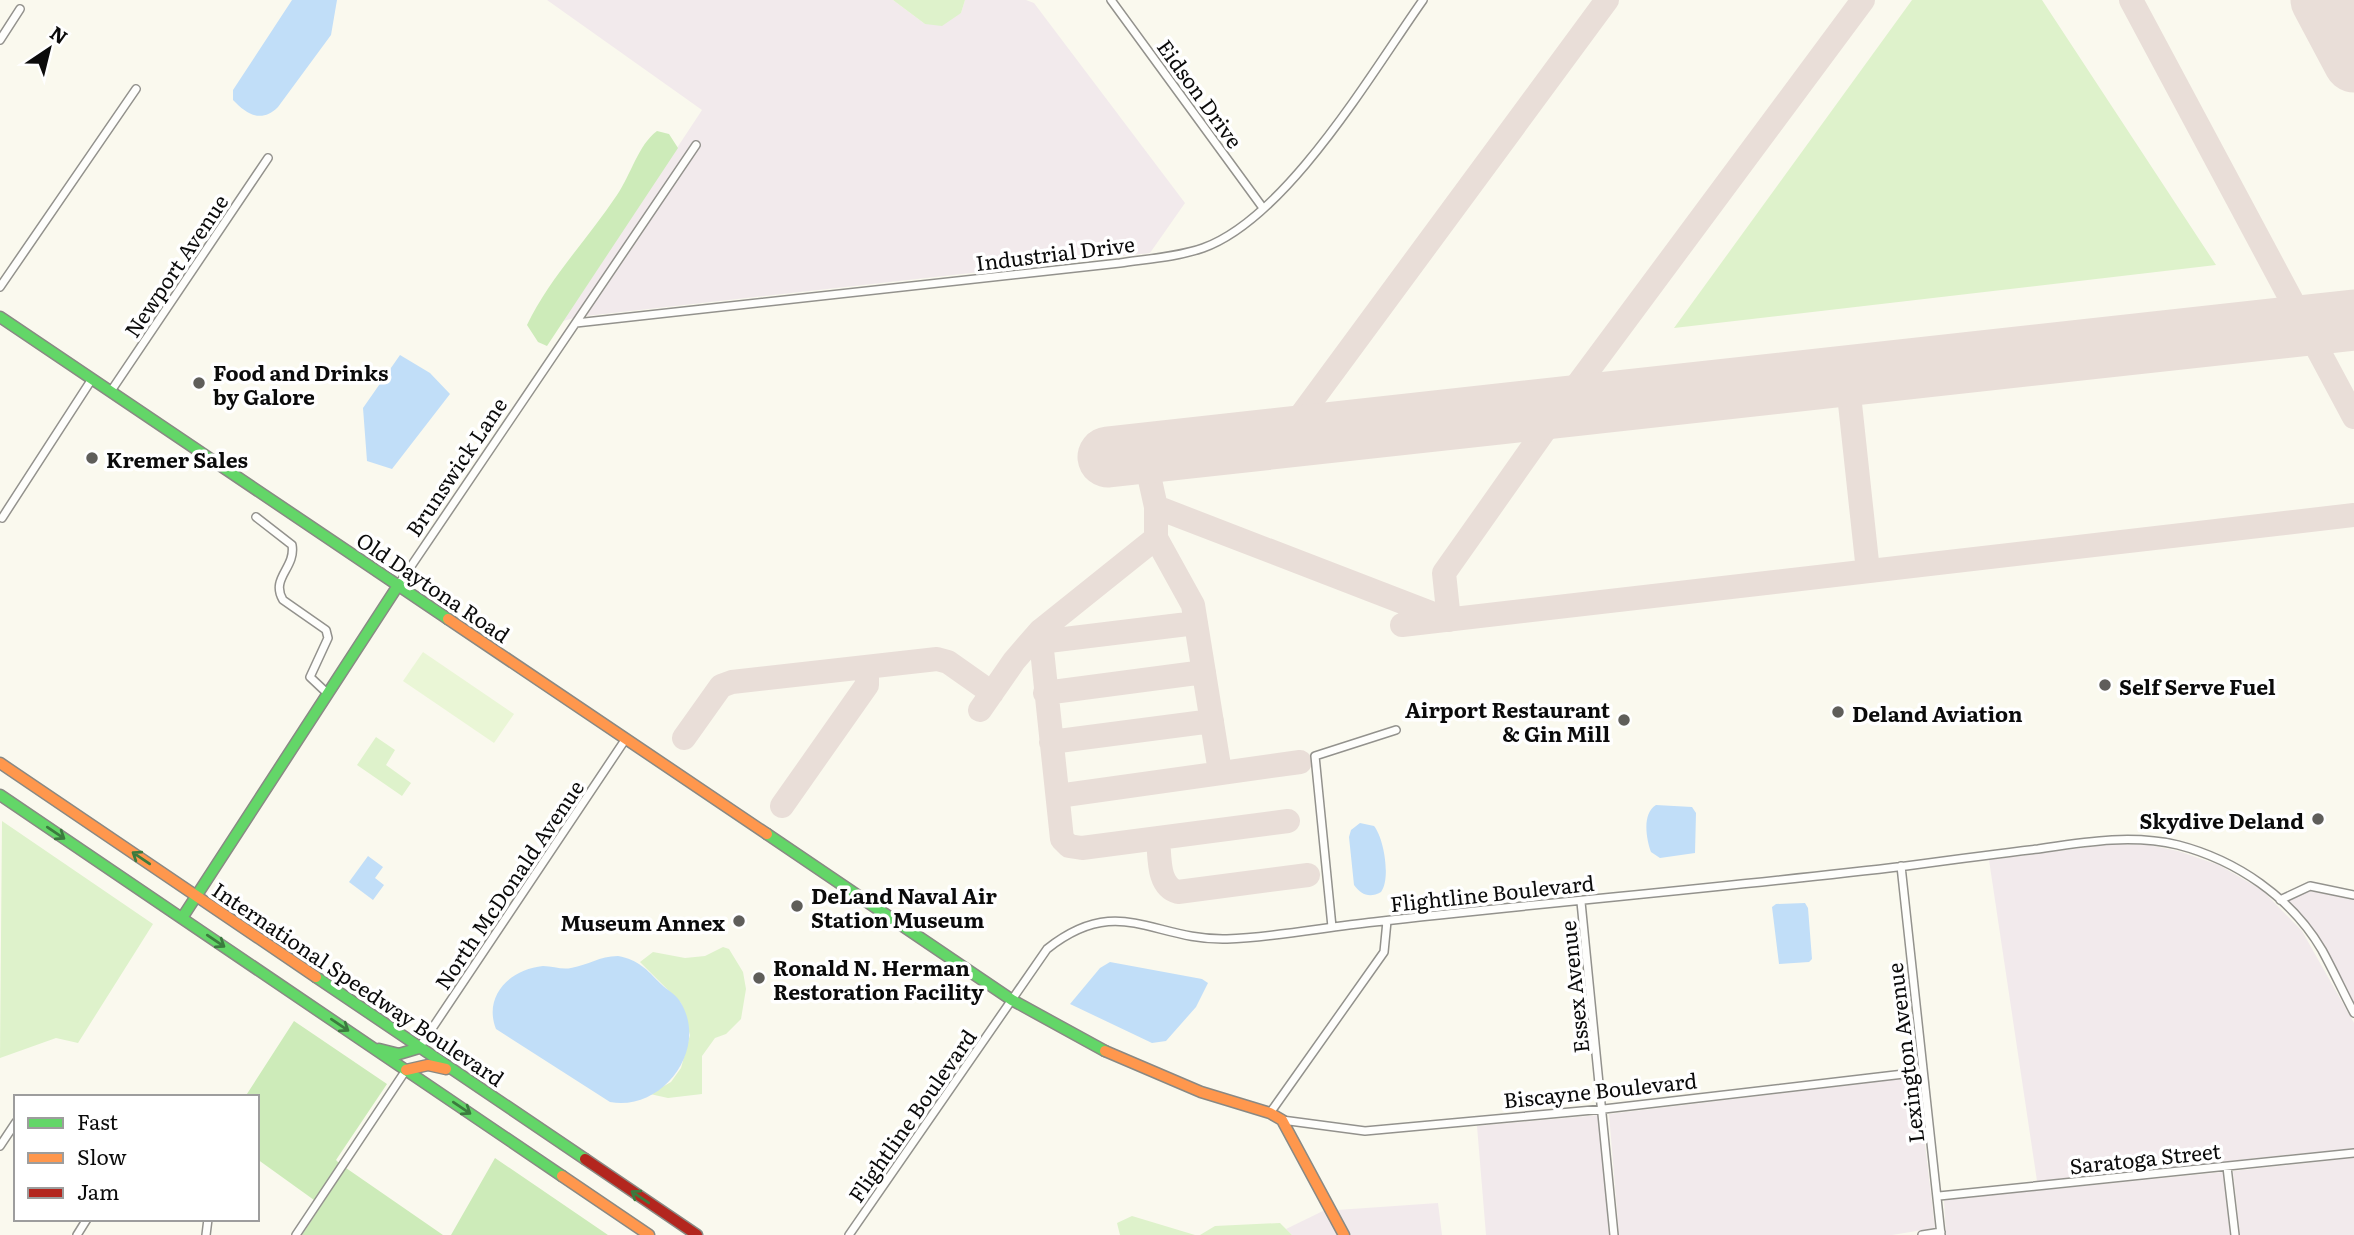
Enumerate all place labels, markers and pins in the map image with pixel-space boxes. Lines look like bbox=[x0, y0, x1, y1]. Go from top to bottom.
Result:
place label: Food and Drinks by Galore bbox=[213, 356, 389, 411]
marker: Food and Drinks by Galore bbox=[191, 375, 207, 391]
place label: Kremer Sales bbox=[106, 443, 248, 474]
marker: Kremer Sales bbox=[84, 450, 100, 466]
place label: Self Serve Fuel bbox=[2119, 670, 2276, 701]
marker: Self Serve Fuel bbox=[2097, 677, 2113, 693]
place label: Airport Restaurant & Gin Mill bbox=[1405, 693, 1611, 748]
place label: Deland Aviation bbox=[1852, 697, 2023, 728]
marker: Deland Aviation bbox=[1830, 704, 1846, 720]
marker: Airport Restaurant & Gin Mill bbox=[1616, 712, 1632, 728]
place label: Skydive Deland bbox=[2139, 804, 2304, 835]
marker: Skydive Deland bbox=[2310, 811, 2326, 827]
place label: DeLand Naval Air Station Museum bbox=[811, 879, 998, 934]
marker: DeLand Naval Air Station Museum bbox=[789, 898, 805, 914]
place label: Museum Annex bbox=[560, 906, 725, 937]
marker: Museum Annex bbox=[731, 913, 747, 929]
place label: Ronald N. Herman Restoration Facility bbox=[773, 951, 984, 1006]
marker: Ronald N. Herman Restoration Facility bbox=[751, 970, 767, 986]

